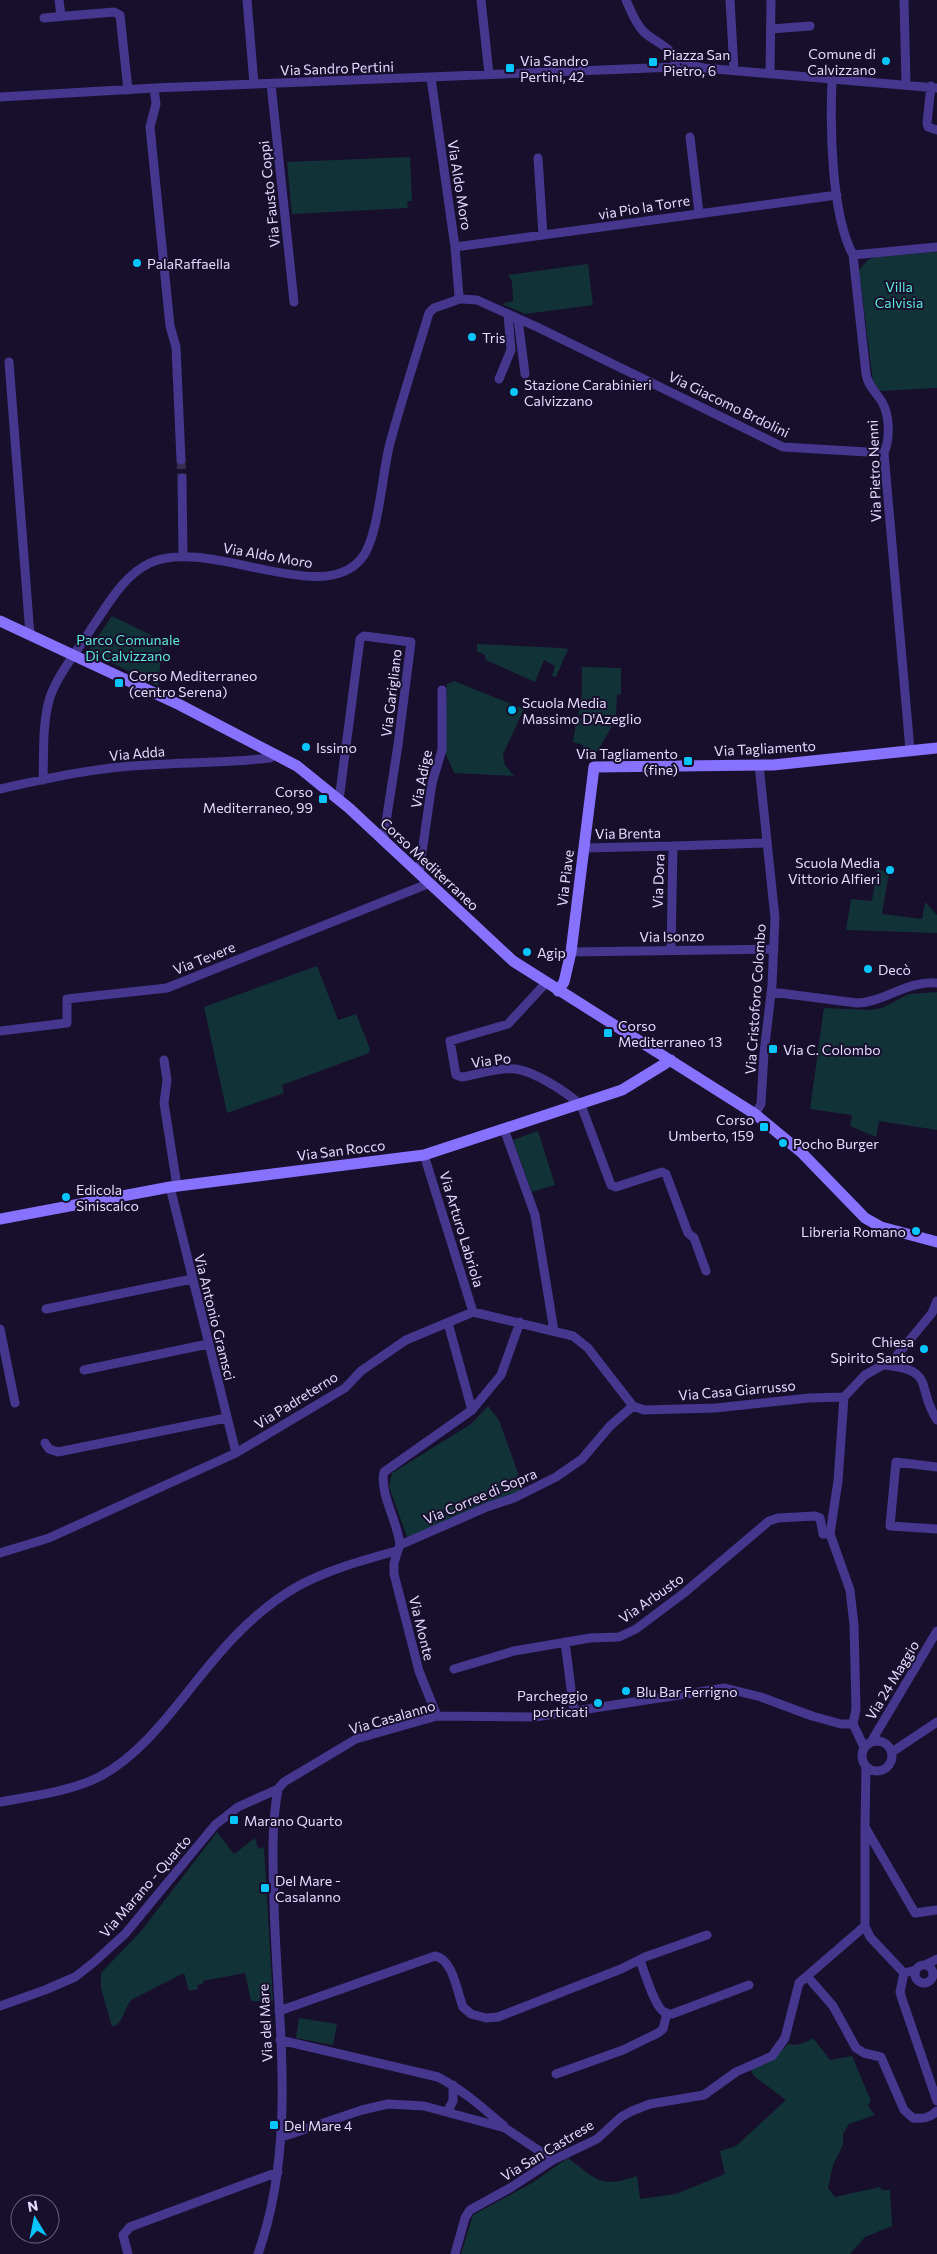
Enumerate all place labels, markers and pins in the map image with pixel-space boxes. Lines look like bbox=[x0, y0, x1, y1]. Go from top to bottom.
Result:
place label: Comune di Calvizzano bbox=[807, 45, 876, 78]
place label: Piazza San Pietro, 6 bbox=[663, 46, 730, 79]
place label: Via Sandro Pertini, 42 bbox=[520, 52, 589, 85]
marker: Comune di Calvizzano bbox=[880, 55, 892, 67]
marker: Piazza San Pietro, 6 bbox=[647, 56, 659, 68]
marker: Via Sandro Pertini, 42 bbox=[504, 62, 516, 74]
place label: PalaRaffaella bbox=[147, 255, 230, 272]
marker: PalaRaffaella bbox=[131, 257, 143, 269]
place label: Tris bbox=[482, 329, 505, 346]
marker: Tris bbox=[466, 331, 478, 343]
place label: Stazione Carabinieri Calvizzano bbox=[524, 376, 652, 409]
marker: Stazione Carabinieri Calvizzano bbox=[508, 386, 520, 398]
place label: Corso Mediterraneo (centro Serena) bbox=[129, 667, 257, 700]
marker: Corso Mediterraneo (centro Serena) bbox=[113, 677, 125, 689]
place label: Scuola Media Massimo D'Azeglio bbox=[522, 694, 642, 727]
marker: Scuola Media Massimo D'Azeglio bbox=[506, 704, 518, 716]
place label: Issimo bbox=[316, 739, 357, 756]
marker: Issimo bbox=[300, 741, 312, 753]
place label: Via Tagliamento (fine) bbox=[576, 745, 678, 778]
marker: Via Tagliamento (fine) bbox=[682, 755, 694, 767]
place label: Corso Mediterraneo, 99 bbox=[203, 783, 313, 816]
marker: Corso Mediterraneo, 99 bbox=[317, 793, 329, 805]
place label: Scuola Media Vittorio Alfieri bbox=[788, 854, 880, 887]
marker: Scuola Media Vittorio Alfieri bbox=[884, 864, 896, 876]
place label: Agip bbox=[537, 944, 566, 961]
marker: Agip bbox=[521, 946, 533, 958]
place label: Decò bbox=[878, 961, 911, 978]
marker: Decò bbox=[862, 963, 874, 975]
place label: Corso Mediterraneo 13 bbox=[618, 1017, 722, 1050]
marker: Corso Mediterraneo 13 bbox=[602, 1027, 614, 1039]
place label: Via C. Colombo bbox=[783, 1041, 881, 1058]
marker: Via C. Colombo bbox=[767, 1043, 779, 1055]
place label: Corso Umberto, 159 bbox=[668, 1111, 754, 1144]
marker: Corso Umberto, 159 bbox=[758, 1121, 770, 1133]
place label: Pocho Burger bbox=[793, 1135, 879, 1152]
marker: Pocho Burger bbox=[777, 1137, 789, 1149]
place label: Edicola Siniscalco bbox=[76, 1181, 139, 1214]
marker: Edicola Siniscalco bbox=[60, 1191, 72, 1203]
place label: Libreria Romano bbox=[801, 1223, 906, 1240]
marker: Libreria Romano bbox=[910, 1225, 922, 1237]
place label: Chiesa Spirito Santo bbox=[830, 1333, 914, 1366]
marker: Chiesa Spirito Santo bbox=[918, 1343, 930, 1355]
place label: Blu Bar Ferrigno bbox=[636, 1683, 738, 1700]
marker: Blu Bar Ferrigno bbox=[620, 1685, 632, 1697]
place label: Parcheggio porticati bbox=[517, 1687, 588, 1720]
marker: Parcheggio porticati bbox=[592, 1697, 604, 1709]
place label: Marano Quarto bbox=[244, 1812, 343, 1829]
marker: Marano Quarto bbox=[228, 1814, 240, 1826]
place label: Del Mare - Casalanno bbox=[275, 1872, 341, 1905]
marker: Del Mare - Casalanno bbox=[259, 1882, 271, 1894]
place label: Del Mare 4 bbox=[284, 2117, 353, 2134]
marker: Del Mare 4 bbox=[268, 2119, 280, 2131]

